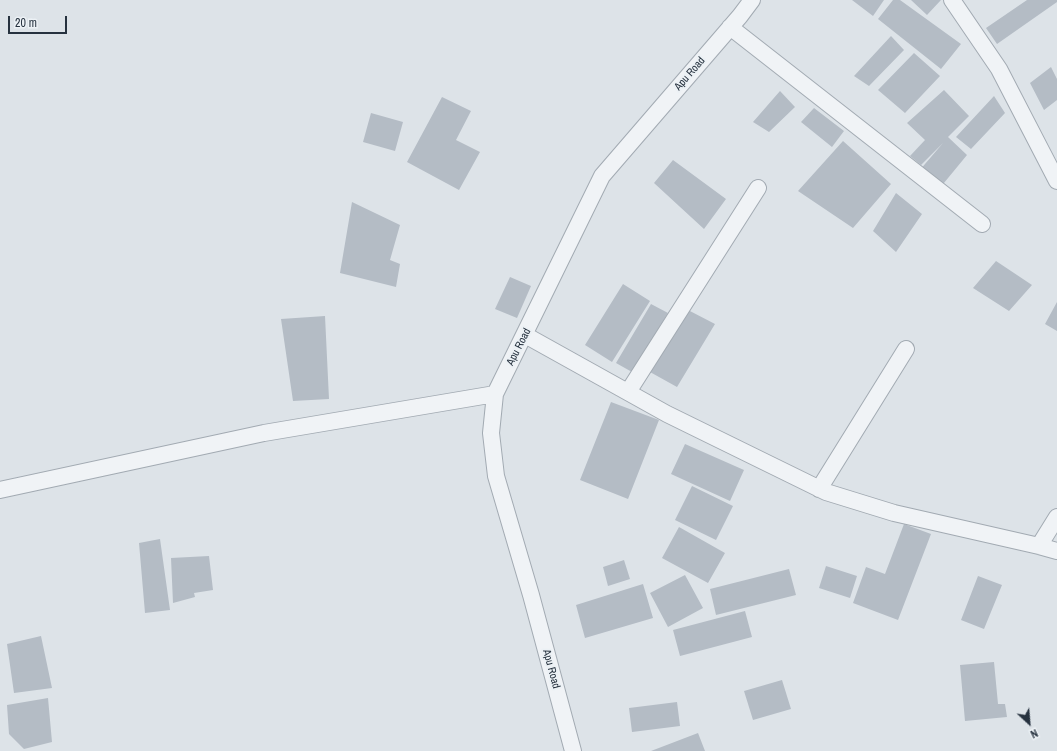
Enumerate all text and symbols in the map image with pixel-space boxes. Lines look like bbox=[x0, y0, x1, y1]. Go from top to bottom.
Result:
scale bar bbox=[10, 8, 69, 34]
text: 20 m bbox=[15, 15, 37, 31]
street label: Apu Road bbox=[672, 55, 708, 93]
street label: Apu Road bbox=[504, 326, 534, 368]
street label: Apu Road bbox=[539, 648, 563, 690]
north arrow bbox=[1009, 703, 1049, 743]
text: N bbox=[1028, 726, 1040, 742]

